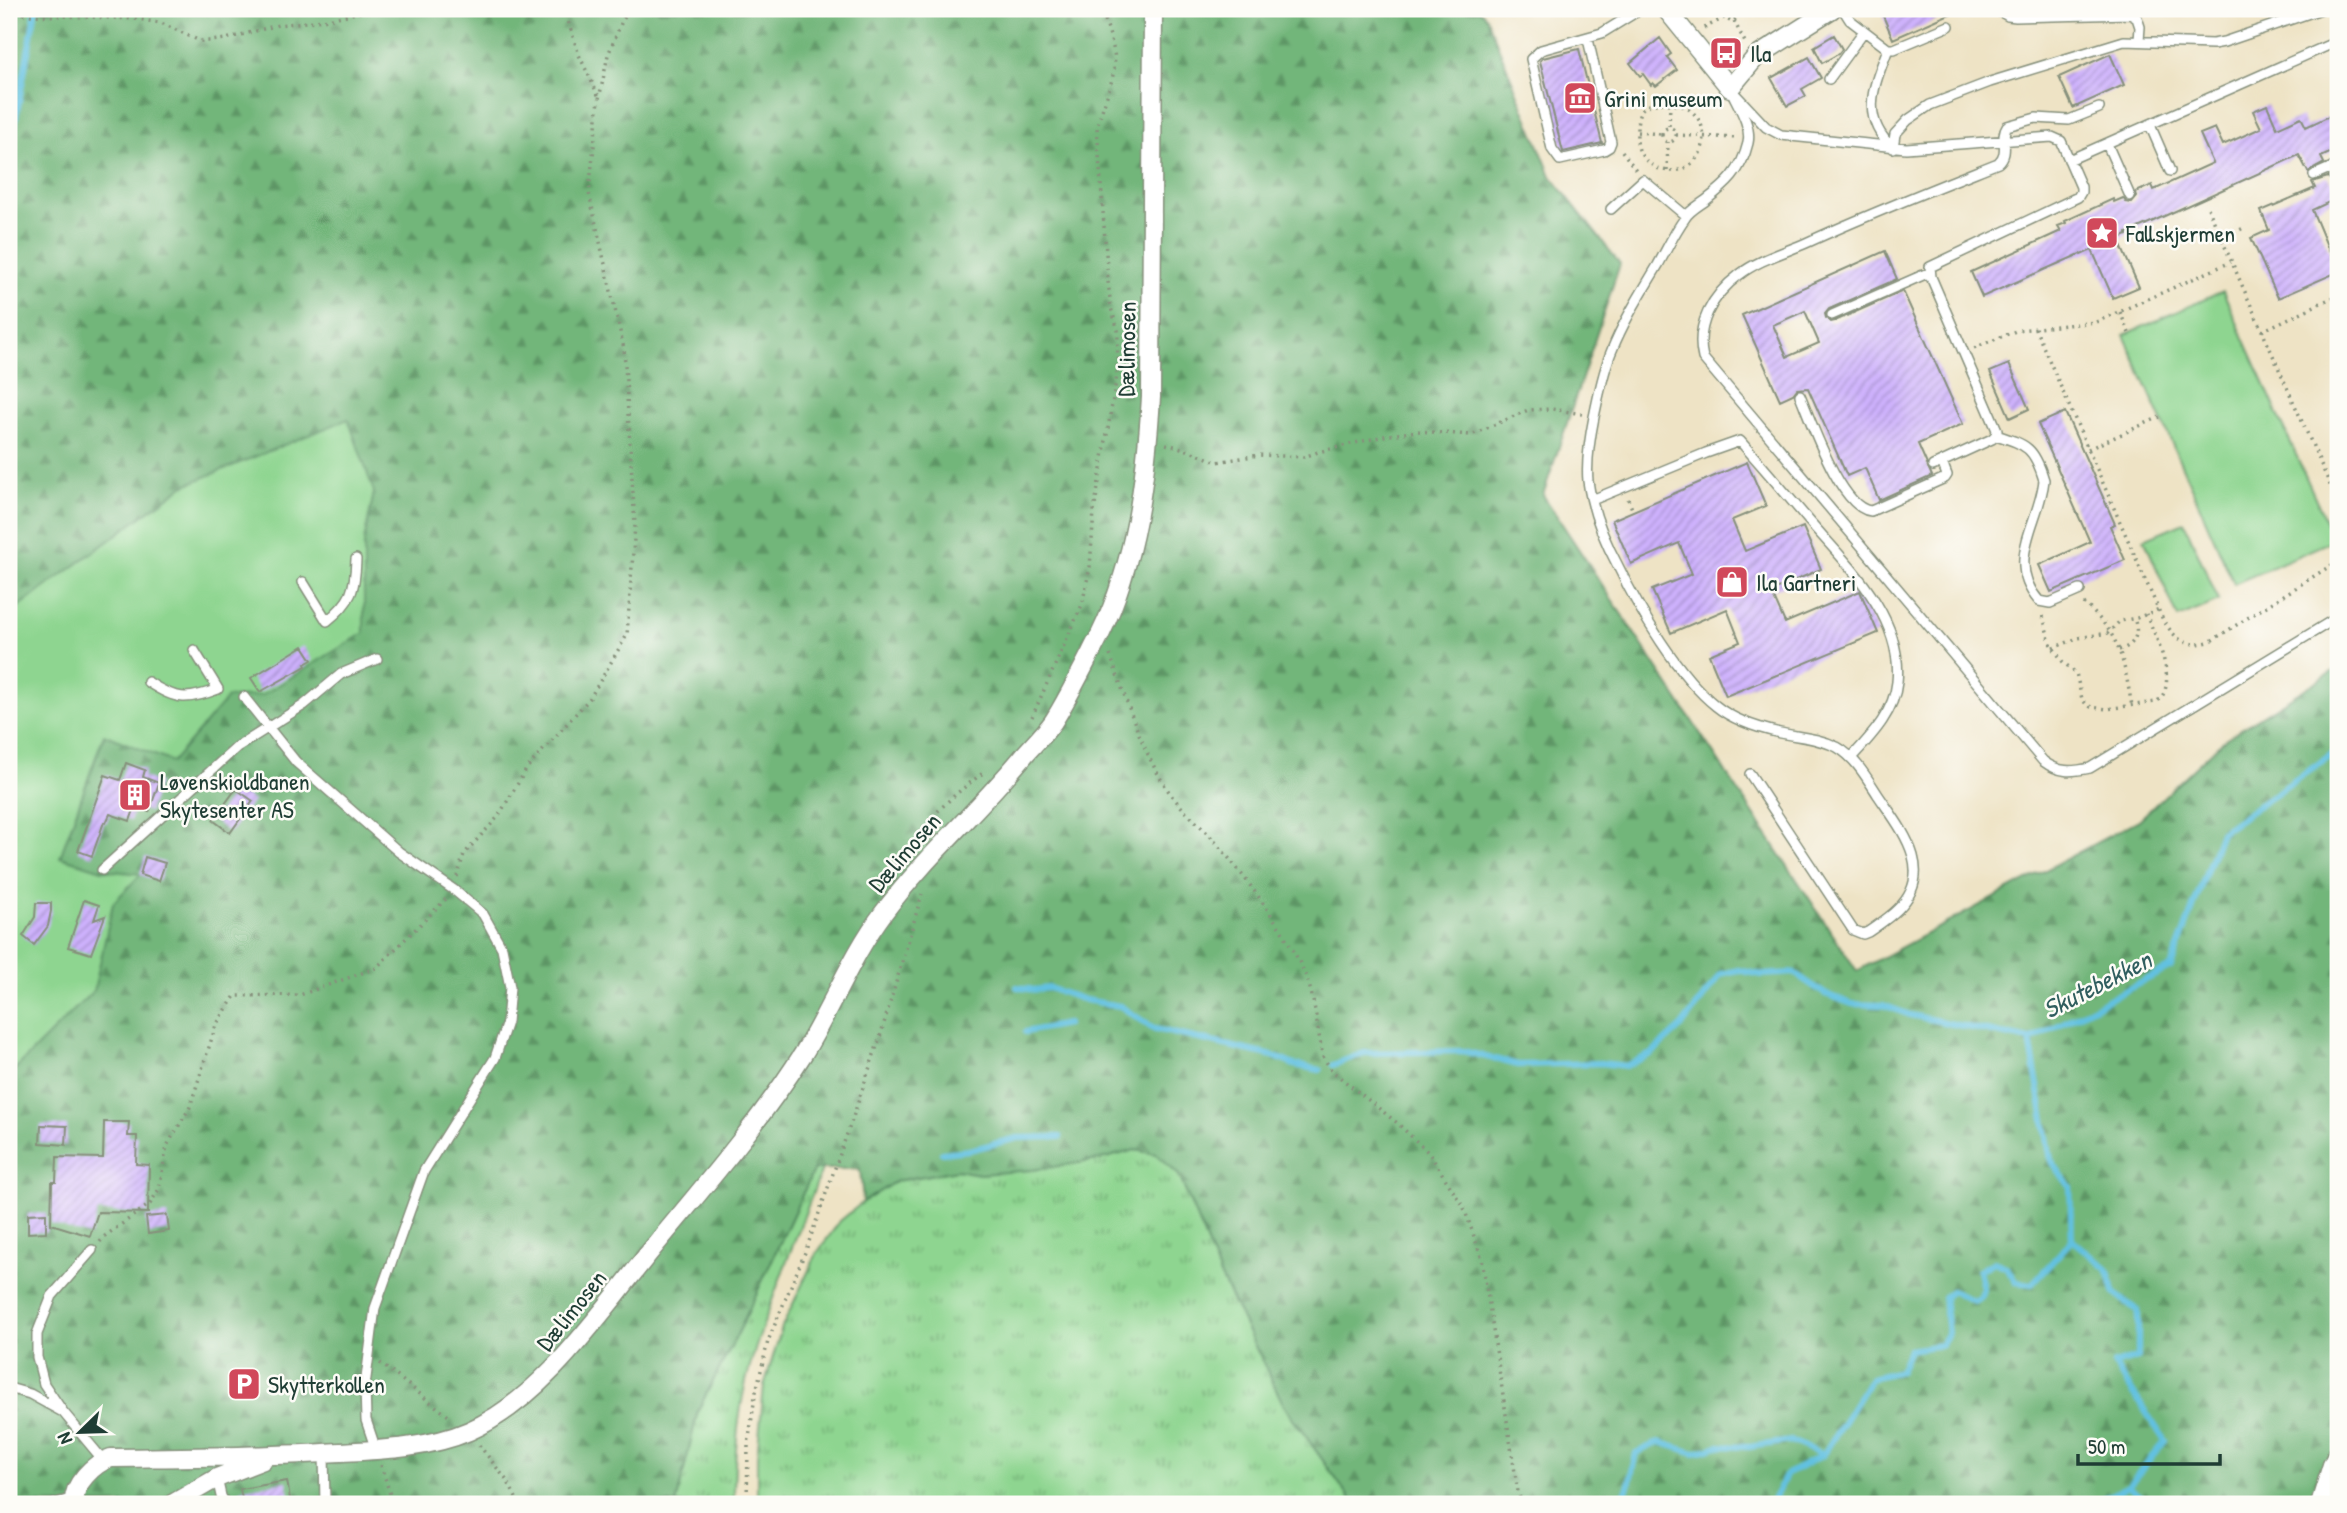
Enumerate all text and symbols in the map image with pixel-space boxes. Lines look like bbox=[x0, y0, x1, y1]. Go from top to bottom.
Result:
bus stop icon: Ila bbox=[1707, 34, 1745, 72]
place label: Ila bbox=[1750, 37, 1771, 69]
museum icon: Grini museum bbox=[1561, 79, 1599, 117]
place label: Grini museum bbox=[1604, 82, 1723, 114]
place icon: Fallskjermen bbox=[2083, 214, 2121, 252]
place label: Fallskjermen bbox=[2125, 217, 2235, 249]
street label: Dælimosen bbox=[1109, 301, 1143, 397]
shop icon: Ila Gartneri bbox=[1713, 563, 1751, 601]
place label: Ila Gartneri bbox=[1756, 566, 1856, 598]
place label: Løvenskioldbanen Skytesenter AS bbox=[160, 765, 310, 825]
building icon: Løvenskioldbanen Skytesenter AS bbox=[116, 776, 154, 814]
street label: Dælimosen bbox=[861, 806, 947, 898]
water label: Skutebekken bbox=[2037, 941, 2159, 1026]
street label: Dælimosen bbox=[529, 1263, 613, 1357]
parking icon: Skytterkollen bbox=[225, 1365, 263, 1403]
place label: Skytterkollen bbox=[268, 1368, 385, 1400]
north arrow bbox=[46, 1398, 116, 1468]
scale bar bbox=[2078, 1422, 2219, 1466]
text: N bbox=[50, 1429, 78, 1448]
text: 50 m bbox=[2088, 1432, 2125, 1461]

